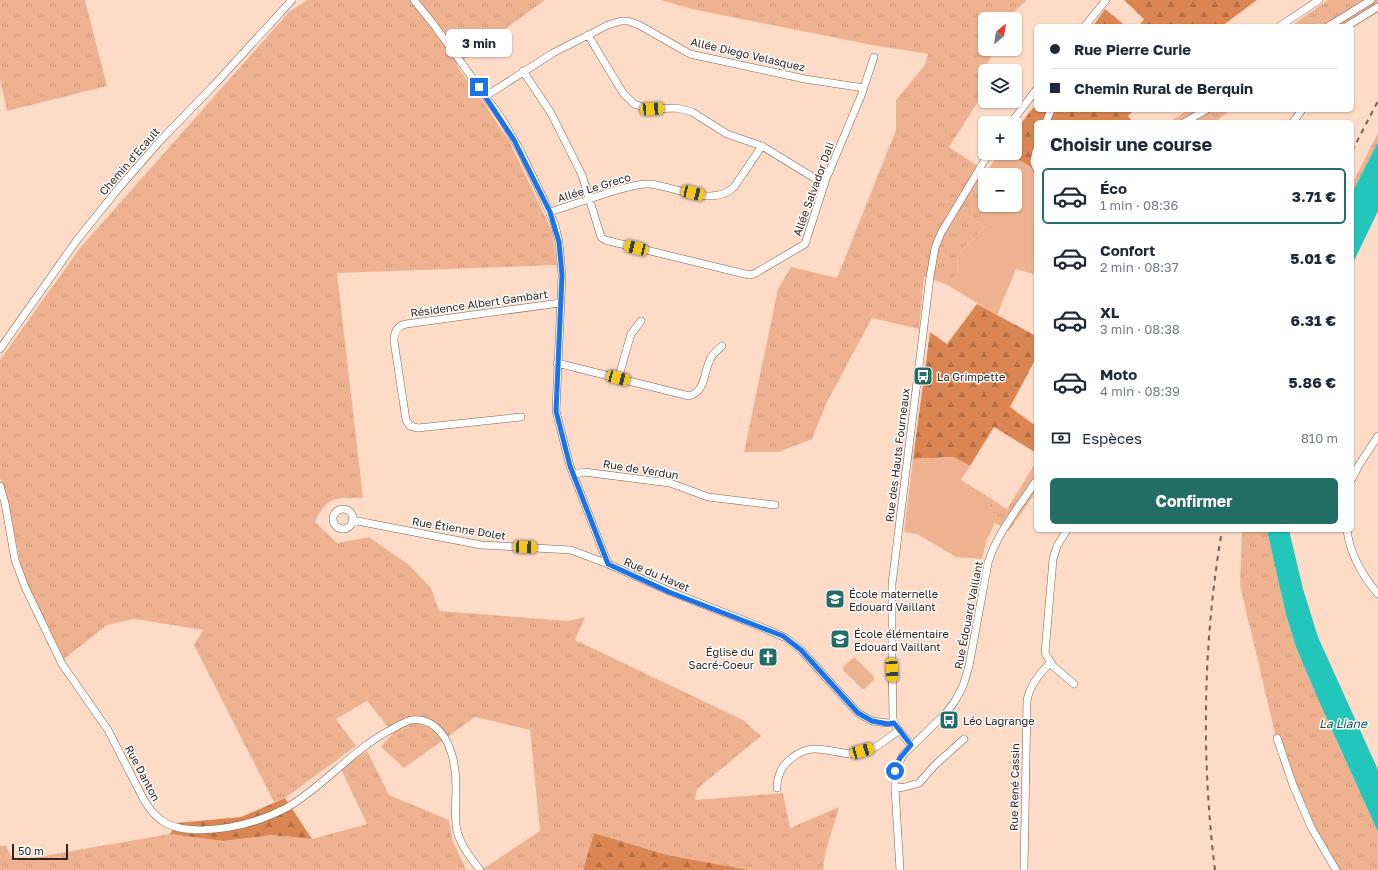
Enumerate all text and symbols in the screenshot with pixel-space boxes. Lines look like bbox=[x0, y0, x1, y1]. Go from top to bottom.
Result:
north arrow bbox=[978, 12, 1022, 56]
map controls bbox=[978, 12, 1022, 212]
callout: 3 min bbox=[446, 29, 512, 57]
text: 3 min bbox=[462, 35, 496, 51]
street label: Allée Diego Velasquez bbox=[690, 35, 807, 74]
text: Rue Pierre Curie bbox=[1074, 40, 1191, 58]
button: layers bbox=[978, 64, 1022, 108]
route end bbox=[470, 78, 488, 96]
text: Chemin Rural de Berquin bbox=[1074, 79, 1253, 97]
car bbox=[640, 102, 664, 116]
button: + bbox=[978, 116, 1022, 160]
street label: Chemin d'Ecault bbox=[96, 125, 162, 197]
text: Choisir une course bbox=[1050, 133, 1212, 155]
street label: Allée Salvador Dali bbox=[790, 140, 836, 238]
button: − bbox=[978, 168, 1022, 212]
street label: Allée Le Greco bbox=[556, 170, 633, 204]
icon: car bbox=[1052, 178, 1088, 214]
text: Éco bbox=[1100, 179, 1127, 197]
car bbox=[680, 184, 706, 202]
text: 3.71 € bbox=[1292, 187, 1336, 205]
text: 1 min · 08:36 bbox=[1100, 197, 1178, 213]
car bbox=[623, 239, 649, 257]
icon: car bbox=[1052, 240, 1088, 276]
text: Confort bbox=[1100, 241, 1155, 259]
text: 5.01 € bbox=[1290, 249, 1336, 267]
text: 2 min · 08:37 bbox=[1100, 259, 1179, 275]
street label: Résidence Albert Gambart bbox=[409, 287, 549, 319]
icon: car bbox=[1052, 302, 1088, 338]
text: XL bbox=[1100, 303, 1119, 321]
text: 6.31 € bbox=[1290, 311, 1336, 329]
text: 3 min · 08:38 bbox=[1100, 321, 1180, 337]
icon: car bbox=[1052, 364, 1088, 400]
bus stop icon: La Grimpette bbox=[912, 365, 934, 387]
text: Moto bbox=[1100, 365, 1137, 383]
car bbox=[605, 369, 631, 387]
place label: La Grimpette bbox=[937, 370, 1005, 383]
text: 5.86 € bbox=[1289, 373, 1336, 391]
text: 4 min · 08:39 bbox=[1100, 383, 1180, 399]
street label: Rue des Hauts Fourneaux bbox=[882, 387, 912, 523]
icon: cash bbox=[1050, 427, 1072, 449]
text: Espèces bbox=[1082, 429, 1142, 447]
text: 810 m bbox=[1301, 430, 1338, 446]
street label: Rue de Verdun bbox=[602, 457, 680, 481]
button: Confirmer bbox=[1050, 478, 1338, 524]
street label: Rue Étienne Dolet bbox=[411, 514, 507, 542]
car bbox=[513, 541, 537, 553]
street label: Rue du Havet bbox=[622, 554, 692, 594]
street label: Rue Édouard Vaillant bbox=[951, 560, 985, 670]
place label: École maternelle Edouard Vaillant bbox=[849, 587, 938, 613]
school or university icon: École maternelle Edouard Vaillant bbox=[824, 588, 846, 610]
place label: École élémentaire Edouard Vaillant bbox=[854, 627, 949, 653]
school or university icon: École élémentaire Edouard Vaillant bbox=[829, 628, 851, 650]
place label: Église du Sacré-Coeur bbox=[689, 645, 755, 671]
church icon: Église du Sacré-Coeur bbox=[757, 646, 779, 668]
car bbox=[885, 658, 899, 682]
bus stop icon: Léo Lagrange bbox=[938, 709, 960, 731]
place label: Léo Lagrange bbox=[963, 714, 1035, 727]
water label: La Liane bbox=[1319, 716, 1368, 731]
car bbox=[849, 742, 875, 760]
street label: Rue Danton bbox=[123, 743, 163, 803]
street label: Rue René Cassin bbox=[1007, 743, 1021, 831]
route start bbox=[886, 762, 904, 780]
scale bar bbox=[12, 842, 68, 861]
text: 50 m bbox=[18, 844, 44, 857]

